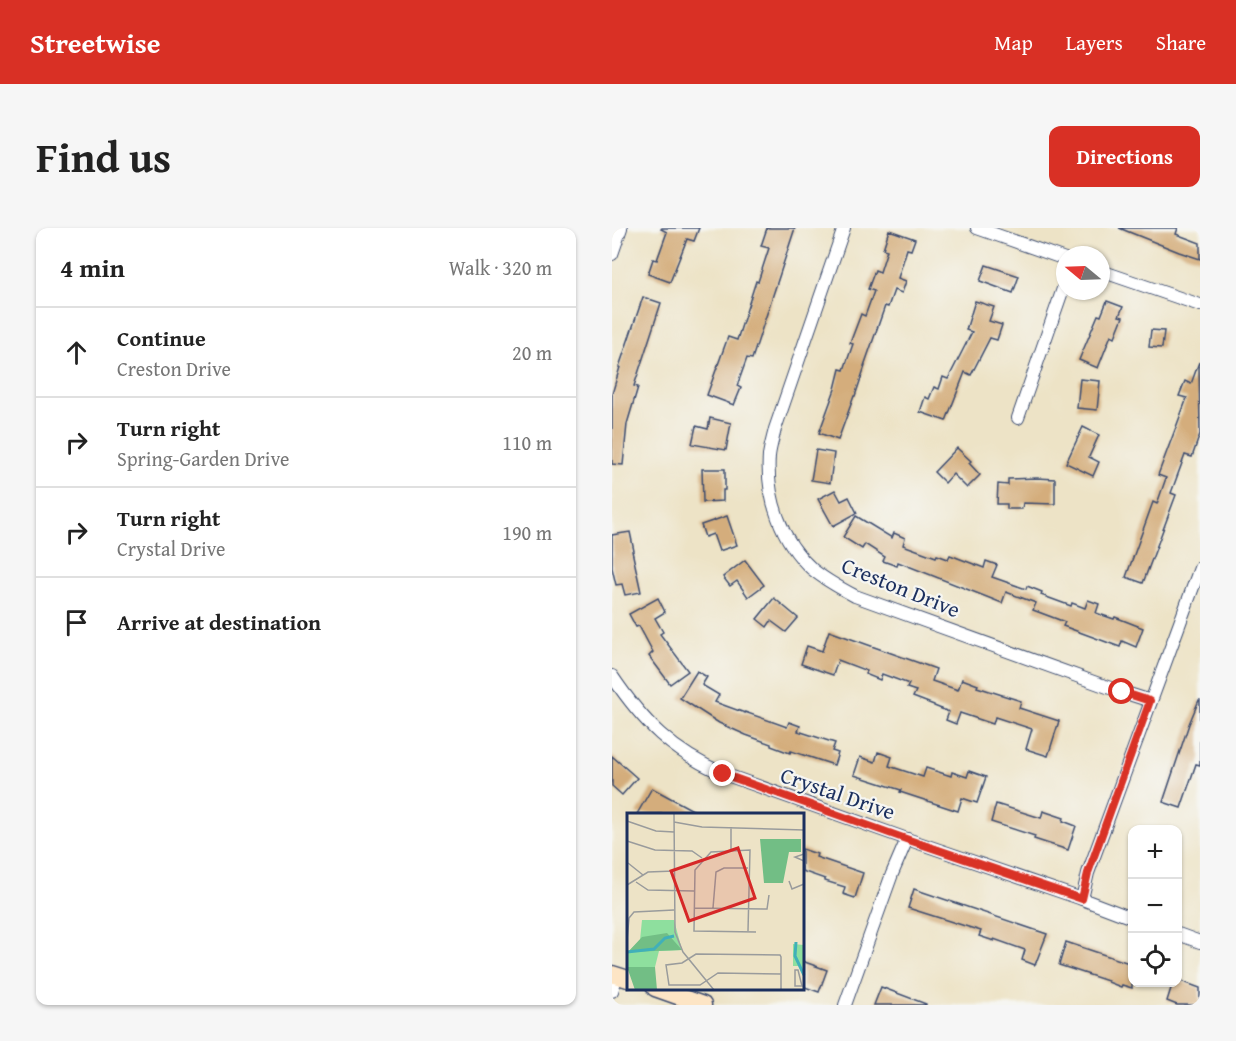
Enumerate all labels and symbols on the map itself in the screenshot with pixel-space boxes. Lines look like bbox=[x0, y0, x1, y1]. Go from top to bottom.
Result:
north arrow bbox=[1056, 246, 1110, 300]
street label: Creston Drive bbox=[837, 549, 965, 625]
route start bbox=[1108, 678, 1134, 704]
street label: Crystal Drive bbox=[776, 758, 900, 828]
route end bbox=[709, 760, 735, 786]
inset map bbox=[627, 813, 804, 990]

